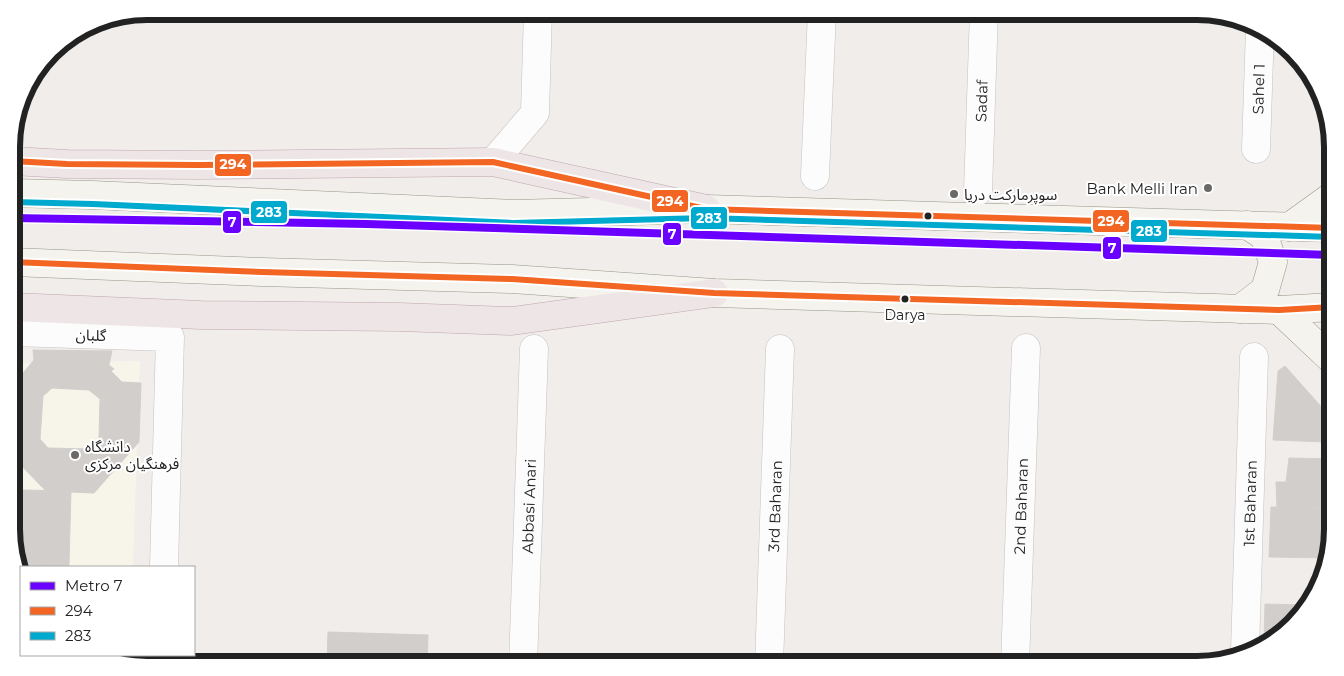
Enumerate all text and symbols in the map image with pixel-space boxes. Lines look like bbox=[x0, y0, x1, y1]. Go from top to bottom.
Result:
street label: Sahel 1 bbox=[1248, 63, 1268, 115]
street label: Sadaf bbox=[971, 79, 991, 122]
line badge: 294 bbox=[214, 153, 252, 177]
text: 294 bbox=[220, 155, 247, 173]
place label: Bank Melli Iran bbox=[1086, 179, 1198, 198]
marker: Bank Melli Iran bbox=[1202, 182, 1214, 194]
place label: سوپرمارکت دریا bbox=[964, 185, 1058, 205]
marker: سوپرمارکت دریا bbox=[948, 188, 960, 200]
line badge: 294 bbox=[651, 189, 689, 213]
text: 294 bbox=[657, 192, 684, 210]
line badge: 283 bbox=[250, 200, 288, 224]
text: 283 bbox=[256, 203, 282, 221]
line badge: 283 bbox=[690, 206, 728, 230]
text: 283 bbox=[696, 209, 722, 227]
line badge: 294 bbox=[1092, 209, 1130, 233]
line badge: 7 bbox=[222, 210, 242, 234]
unlabelled marker bbox=[923, 211, 933, 221]
text: 294 bbox=[1098, 212, 1125, 230]
text: 7 bbox=[228, 213, 237, 231]
line badge: 283 bbox=[1130, 219, 1168, 243]
line badge: 7 bbox=[662, 222, 682, 246]
text: 283 bbox=[1136, 222, 1162, 240]
text: 7 bbox=[668, 225, 677, 243]
line badge: 7 bbox=[1102, 236, 1122, 260]
text: 7 bbox=[1108, 239, 1117, 257]
marker: Darya bbox=[900, 294, 910, 304]
place label: Darya bbox=[885, 306, 925, 324]
street label: گلبان bbox=[75, 325, 107, 345]
place label: دانشگاه فرهنگیان مرکزی bbox=[85, 437, 180, 473]
marker: دانشگاه فرهنگیان مرکزی bbox=[69, 449, 81, 461]
street label: Abbasi Anari bbox=[517, 458, 540, 554]
street label: 2nd Baharan bbox=[1009, 458, 1032, 555]
street label: 3rd Baharan bbox=[763, 460, 786, 552]
street label: 1st Baharan bbox=[1239, 460, 1260, 547]
legend bbox=[20, 566, 195, 656]
text: Metro 7 bbox=[65, 576, 123, 595]
text: 294 bbox=[65, 601, 93, 620]
text: 283 bbox=[65, 626, 92, 645]

